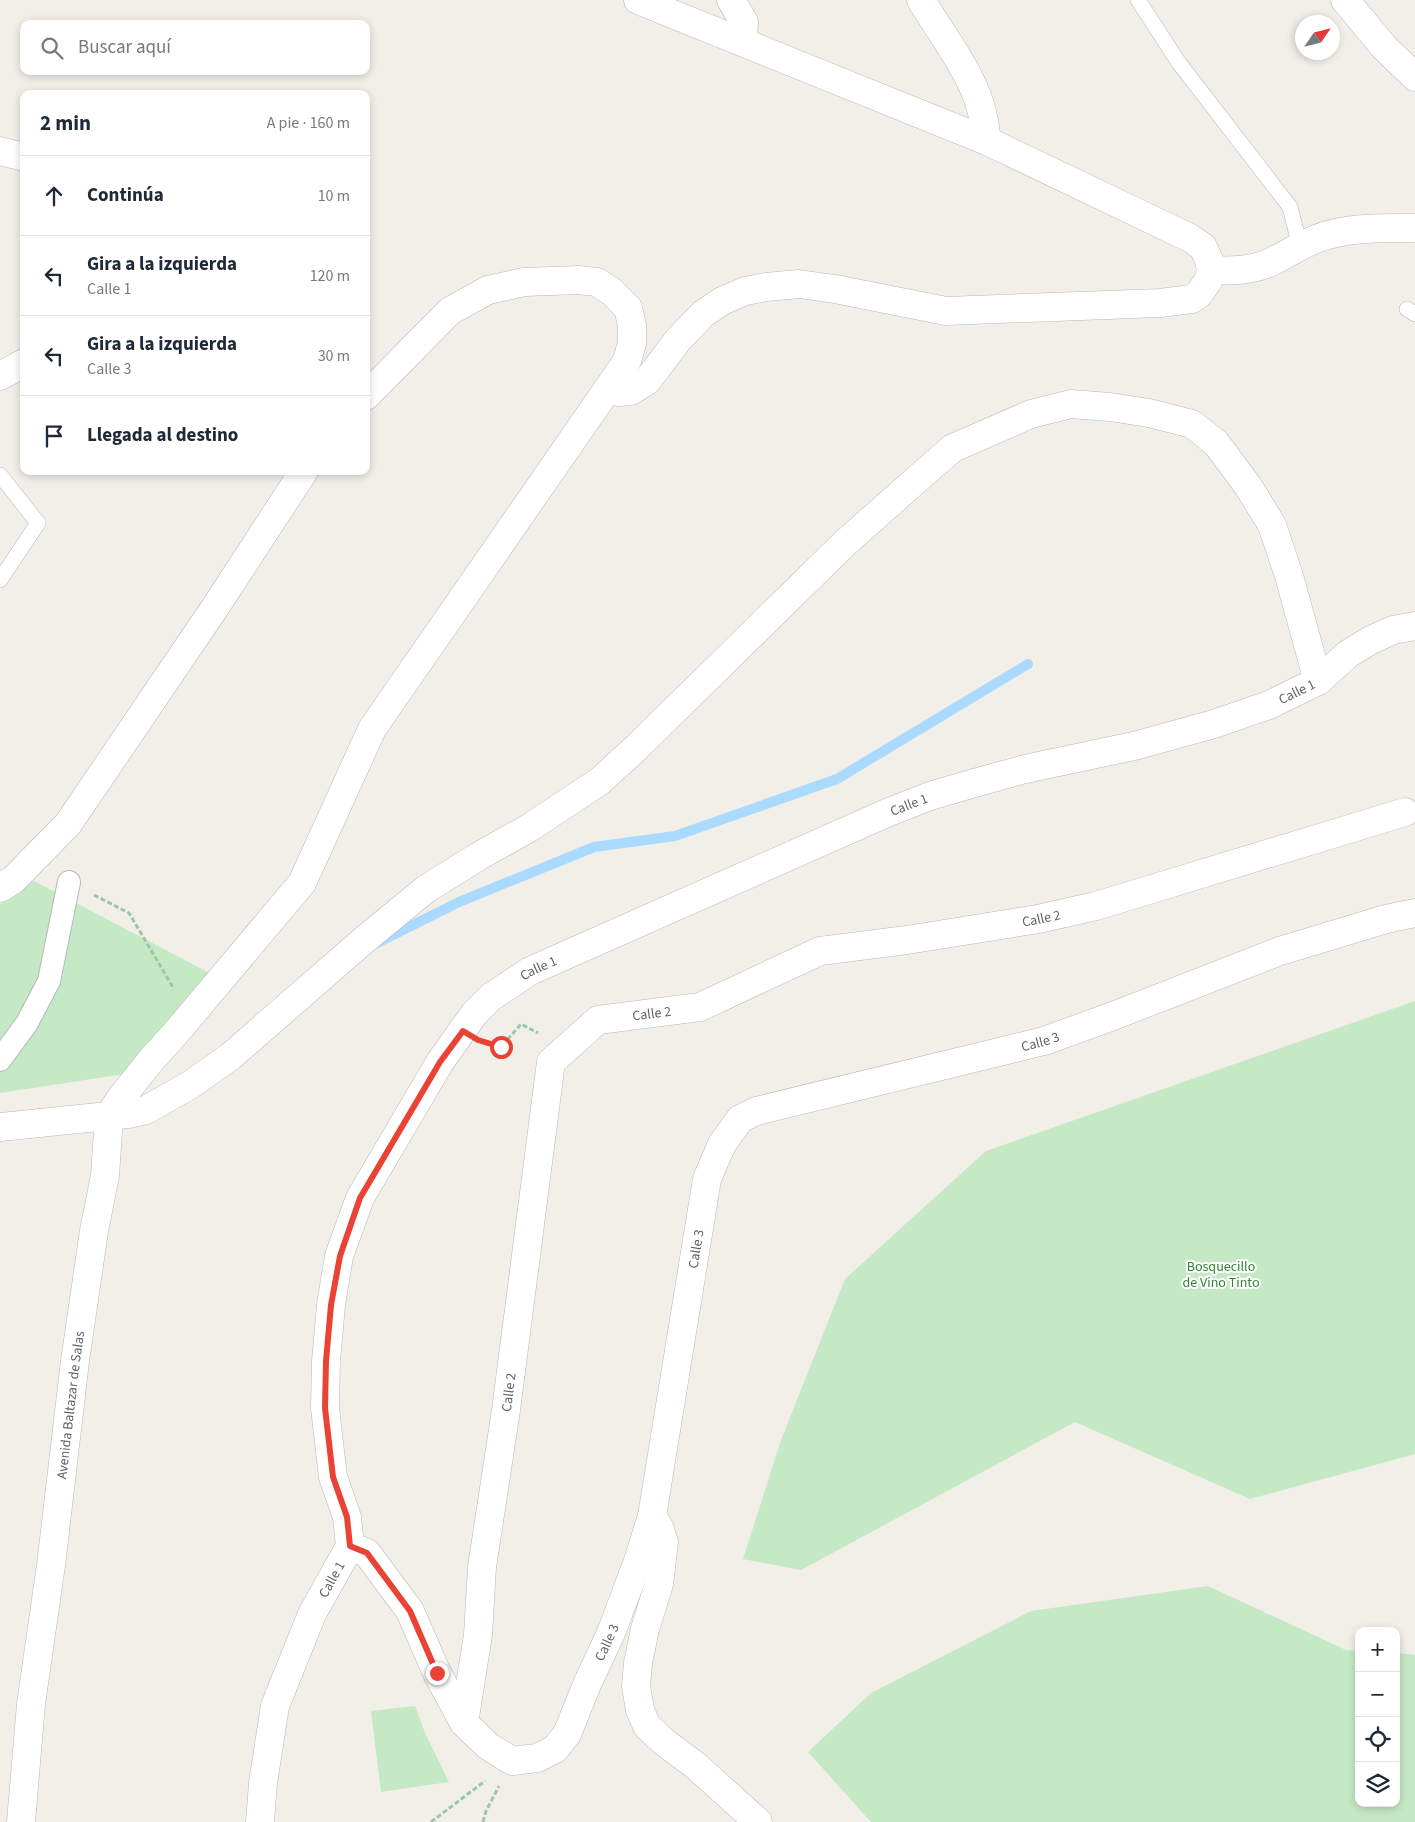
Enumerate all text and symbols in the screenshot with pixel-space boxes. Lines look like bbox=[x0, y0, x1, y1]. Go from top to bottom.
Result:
north arrow bbox=[1295, 15, 1340, 60]
search box bbox=[20, 20, 370, 75]
icon: search bbox=[38, 34, 66, 62]
text: Buscar aquí bbox=[78, 34, 171, 61]
text: 2 min bbox=[40, 108, 91, 138]
text: A pie · 160 m bbox=[267, 112, 350, 134]
icon: ahead bbox=[40, 182, 68, 210]
text: Continúa bbox=[87, 182, 164, 209]
text: 10 m bbox=[318, 185, 350, 207]
text: Gira a la izquierda bbox=[87, 251, 237, 278]
icon: left bbox=[40, 262, 68, 290]
text: 120 m bbox=[310, 265, 350, 287]
text: Calle 1 bbox=[87, 278, 131, 300]
text: Gira a la izquierda bbox=[87, 331, 237, 358]
icon: left bbox=[40, 342, 68, 370]
text: 30 m bbox=[318, 345, 350, 367]
text: Calle 3 bbox=[87, 358, 131, 380]
icon: arrive bbox=[40, 422, 68, 450]
text: Llegada al destino bbox=[87, 422, 238, 449]
street label: Calle 1 bbox=[1275, 675, 1319, 710]
street label: Calle 1 bbox=[887, 789, 931, 822]
street label: Calle 2 bbox=[1021, 905, 1063, 932]
street label: Calle 1 bbox=[516, 951, 560, 986]
street label: Calle 2 bbox=[631, 1002, 672, 1027]
street label: Calle 3 bbox=[1019, 1027, 1062, 1057]
route start bbox=[490, 1036, 513, 1059]
street label: Calle 3 bbox=[684, 1228, 710, 1270]
park label: Bosquecillo de Vino Tinto bbox=[1183, 1257, 1259, 1293]
street label: Avenida Baltazar de Salas bbox=[52, 1330, 90, 1480]
street label: Calle 2 bbox=[497, 1372, 522, 1413]
street label: Calle 1 bbox=[314, 1558, 351, 1602]
street label: Calle 3 bbox=[590, 1621, 625, 1665]
map controls bbox=[1355, 1627, 1400, 1807]
button: + bbox=[1355, 1627, 1400, 1672]
route end bbox=[426, 1662, 449, 1685]
button: − bbox=[1355, 1672, 1400, 1717]
button: locate bbox=[1355, 1717, 1400, 1762]
button: layers bbox=[1355, 1762, 1400, 1807]

